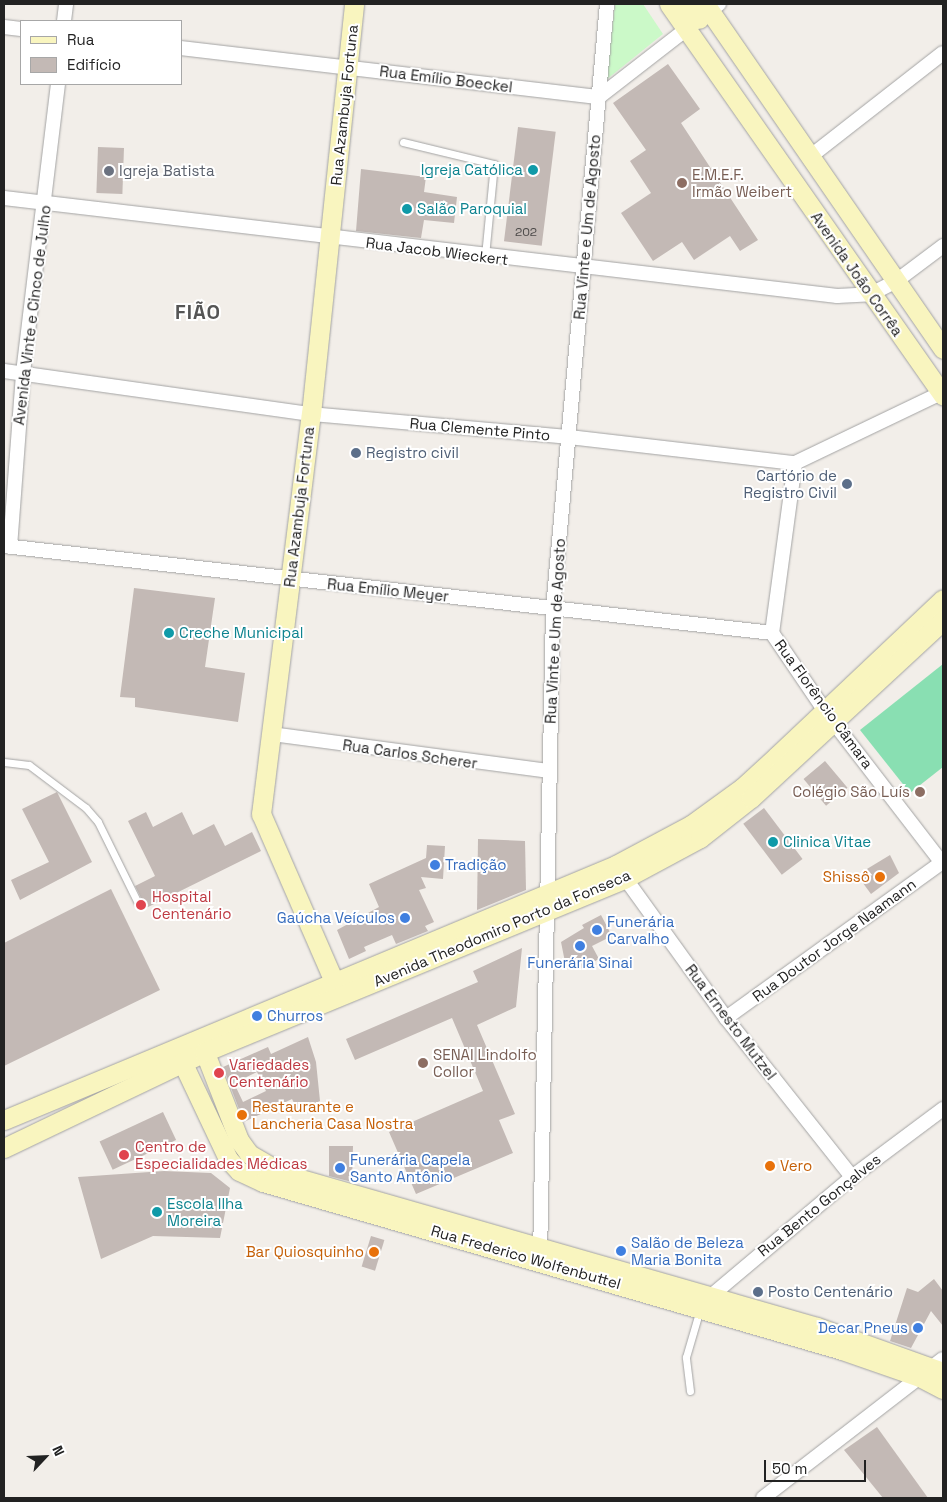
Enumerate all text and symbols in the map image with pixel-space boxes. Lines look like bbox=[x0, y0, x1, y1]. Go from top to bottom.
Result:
legend bbox=[20, 20, 182, 85]
street label: Rua Azambuja Fortuna bbox=[327, 24, 361, 186]
text: Rua bbox=[67, 30, 94, 49]
text: Edifício bbox=[67, 55, 121, 74]
street label: Rua Emílio Boeckel bbox=[378, 62, 514, 96]
street label: Rua Vinte e Um de Agosto bbox=[570, 133, 604, 321]
place label: Igreja Católica bbox=[421, 161, 523, 179]
place label: Igreja Batista bbox=[119, 162, 215, 180]
marker: Igreja Católica bbox=[527, 164, 539, 176]
marker: Igreja Batista bbox=[103, 165, 115, 177]
place label: E.M.E.F. Irmão Weibert bbox=[692, 165, 792, 200]
marker: E.M.E.F. Irmão Weibert bbox=[676, 177, 688, 189]
place label: Salão Paroquial bbox=[417, 200, 527, 218]
marker: Salão Paroquial bbox=[401, 203, 413, 215]
street label: Avenida Vinte e Cinco de Julho bbox=[10, 204, 54, 426]
street label: Avenida João Corrêa bbox=[807, 208, 907, 340]
house number: 202 bbox=[515, 226, 537, 240]
street label: Rua Jacob Wieckert bbox=[365, 233, 509, 269]
district label: FIÃO bbox=[174, 300, 222, 324]
street label: Rua Clemente Pinto bbox=[409, 414, 551, 444]
street label: Rua Azambuja Fortuna bbox=[280, 426, 318, 588]
place label: Registro civil bbox=[366, 444, 459, 462]
marker: Registro civil bbox=[350, 447, 362, 459]
place label: Cartório de Registro Civil bbox=[743, 466, 837, 501]
marker: Cartório de Registro Civil bbox=[841, 478, 853, 490]
street label: Rua Vinte e Um de Agosto bbox=[541, 538, 569, 724]
street label: Rua Emílio Meyer bbox=[326, 575, 450, 605]
place label: Creche Municipal bbox=[179, 624, 303, 642]
marker: Creche Municipal bbox=[163, 627, 175, 639]
street label: Rua Florêncio Câmara bbox=[771, 636, 877, 772]
street label: Rua Carlos Scherer bbox=[341, 736, 479, 772]
place label: Colégio São Luís bbox=[792, 783, 910, 801]
marker: Colégio São Luís bbox=[914, 786, 926, 798]
place label: Clinica Vitae bbox=[783, 833, 871, 851]
marker: Clinica Vitae bbox=[767, 836, 779, 848]
place label: Tradição bbox=[445, 856, 507, 874]
marker: Tradição bbox=[429, 859, 441, 871]
street label: Avenida Theodomiro Porto da Fonseca bbox=[371, 866, 633, 990]
place label: Shissô bbox=[823, 868, 870, 886]
marker: Shissô bbox=[874, 871, 886, 883]
street label: Rua Doutor Jorge Naamann bbox=[749, 875, 919, 1005]
place label: Hospital Centenário bbox=[152, 887, 231, 922]
marker: Hospital Centenário bbox=[134, 898, 148, 912]
place label: Gaúcha Veículos bbox=[277, 909, 395, 927]
marker: Gaúcha Veículos bbox=[399, 912, 411, 924]
place label: Funerária Carvalho bbox=[607, 912, 674, 947]
marker: Funerária Carvalho bbox=[591, 924, 603, 936]
marker: Funerária Sinai bbox=[574, 940, 586, 952]
place label: Funerária Sinai bbox=[527, 954, 633, 972]
street label: Rua Ernesto Mutzel bbox=[682, 961, 780, 1083]
place label: Churros bbox=[267, 1007, 323, 1025]
marker: Churros bbox=[251, 1010, 263, 1022]
place label: SENAI Lindolfo Collor bbox=[433, 1045, 537, 1080]
place label: Variedades Centenário bbox=[229, 1055, 309, 1090]
marker: SENAI Lindolfo Collor bbox=[417, 1057, 429, 1069]
marker: Variedades Centenário bbox=[213, 1067, 225, 1079]
place label: Restaurante e Lancheria Casa Nostra bbox=[252, 1097, 413, 1132]
marker: Restaurante e Lancheria Casa Nostra bbox=[236, 1109, 248, 1121]
place label: Centro de Especialidades Médicas bbox=[135, 1137, 308, 1172]
marker: Centro de Especialidades Médicas bbox=[117, 1148, 131, 1162]
place label: Funerária Capela Santo Antônio bbox=[350, 1150, 470, 1185]
street label: Rua Bento Gonçalves bbox=[754, 1150, 884, 1260]
place label: Vero bbox=[780, 1157, 812, 1175]
marker: Vero bbox=[764, 1160, 776, 1172]
marker: Funerária Capela Santo Antônio bbox=[334, 1162, 346, 1174]
place label: Escola Ilha Moreira bbox=[167, 1194, 243, 1229]
marker: Escola Ilha Moreira bbox=[151, 1206, 163, 1218]
street label: Rua Frederico Wolfenbuttel bbox=[429, 1221, 623, 1293]
place label: Salão de Beleza Maria Bonita bbox=[631, 1233, 744, 1268]
place label: Bar Quiosquinho bbox=[246, 1243, 364, 1261]
marker: Salão de Beleza Maria Bonita bbox=[615, 1245, 627, 1257]
marker: Bar Quiosquinho bbox=[368, 1246, 380, 1258]
place label: Posto Centenário bbox=[768, 1283, 893, 1301]
marker: Posto Centenário bbox=[752, 1286, 764, 1298]
place label: Decar Pneus bbox=[818, 1319, 908, 1337]
marker: Decar Pneus bbox=[912, 1322, 924, 1334]
north arrow bbox=[20, 1432, 70, 1482]
text: N bbox=[48, 1443, 69, 1459]
scale bar bbox=[767, 1450, 870, 1482]
text: 50 m bbox=[772, 1459, 807, 1478]

